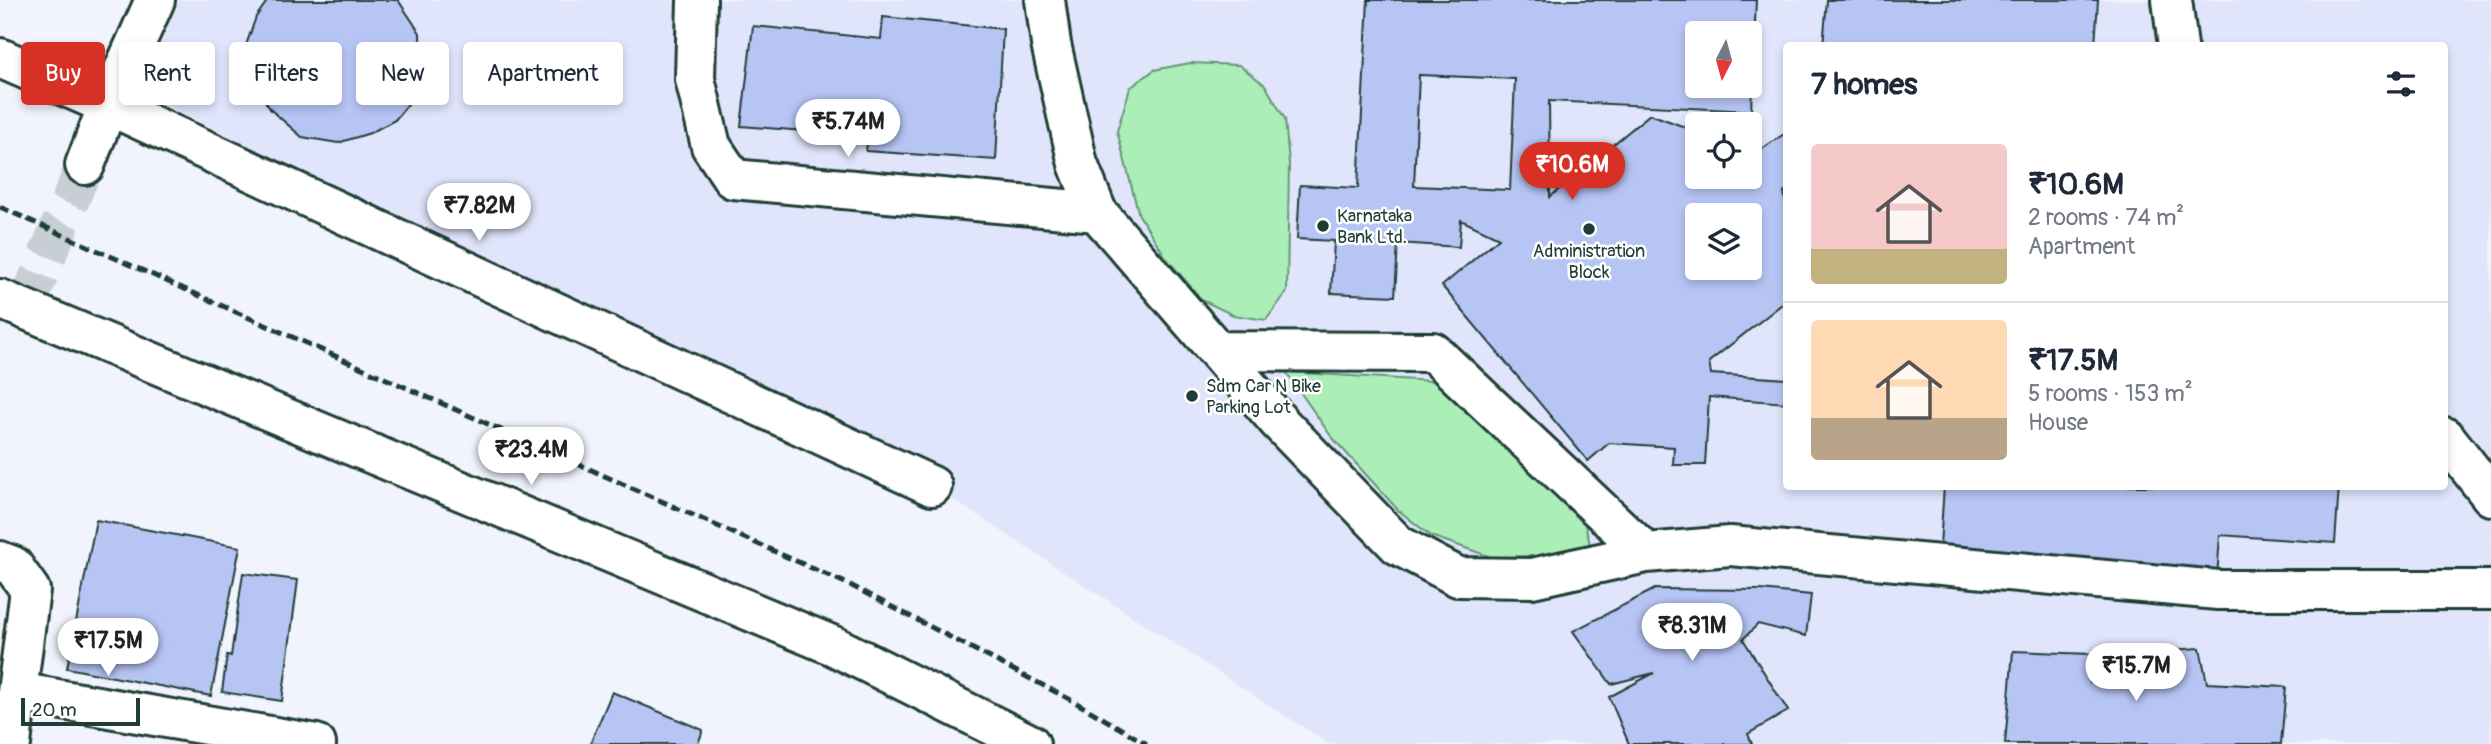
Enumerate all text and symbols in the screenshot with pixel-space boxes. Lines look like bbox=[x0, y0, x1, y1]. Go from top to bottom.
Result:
north arrow bbox=[1685, 21, 1762, 98]
map controls bbox=[1685, 21, 1762, 280]
chip: Buy bbox=[21, 42, 105, 105]
chip: Rent bbox=[119, 42, 215, 105]
chip: Filters bbox=[229, 42, 342, 105]
chip: New bbox=[356, 42, 449, 105]
chip: Apartment bbox=[463, 42, 623, 105]
icon: filters bbox=[2382, 65, 2420, 103]
text: 7 homes bbox=[1811, 66, 1918, 103]
pin: ₹5.74M bbox=[791, 100, 905, 159]
text: ₹5.74M bbox=[811, 107, 885, 136]
button: locate bbox=[1685, 112, 1762, 189]
pin: ₹10.6M bbox=[1515, 142, 1629, 202]
text: ₹10.6M bbox=[1535, 150, 1609, 179]
text: ₹10.6M bbox=[2028, 166, 2124, 203]
icon: home bbox=[1867, 172, 1951, 256]
pin: ₹7.82M bbox=[422, 184, 536, 243]
text: ₹7.82M bbox=[443, 191, 515, 220]
button: layers bbox=[1685, 203, 1762, 280]
text: 2 rooms · 74 m² bbox=[2028, 203, 2184, 232]
place label: Karnataka Bank Ltd. bbox=[1337, 205, 1412, 249]
marker: Karnataka Bank Ltd. bbox=[1315, 218, 1331, 234]
marker: Administration Block bbox=[1581, 221, 1597, 237]
text: Apartment bbox=[2028, 232, 2135, 261]
place label: Administration Block bbox=[1533, 240, 1645, 284]
text: ₹17.5M bbox=[2028, 342, 2118, 379]
icon: home bbox=[1867, 348, 1951, 432]
place label: Sdm Car N Bike Parking Lot bbox=[1206, 375, 1321, 419]
text: 5 rooms · 153 m² bbox=[2028, 379, 2193, 408]
marker: Sdm Car N Bike Parking Lot bbox=[1184, 388, 1200, 404]
text: House bbox=[2028, 408, 2088, 437]
pin: ₹23.4M bbox=[474, 428, 588, 487]
text: ₹23.4M bbox=[494, 435, 568, 464]
pin: ₹8.31M bbox=[1635, 604, 1749, 663]
text: ₹8.31M bbox=[1658, 611, 1726, 640]
pin: ₹17.5M bbox=[51, 618, 165, 678]
text: ₹17.5M bbox=[73, 626, 143, 655]
pin: ₹15.7M bbox=[2079, 644, 2193, 703]
text: ₹15.7M bbox=[2101, 651, 2171, 680]
scale bar bbox=[21, 695, 140, 727]
text: 20 m bbox=[32, 698, 77, 722]

